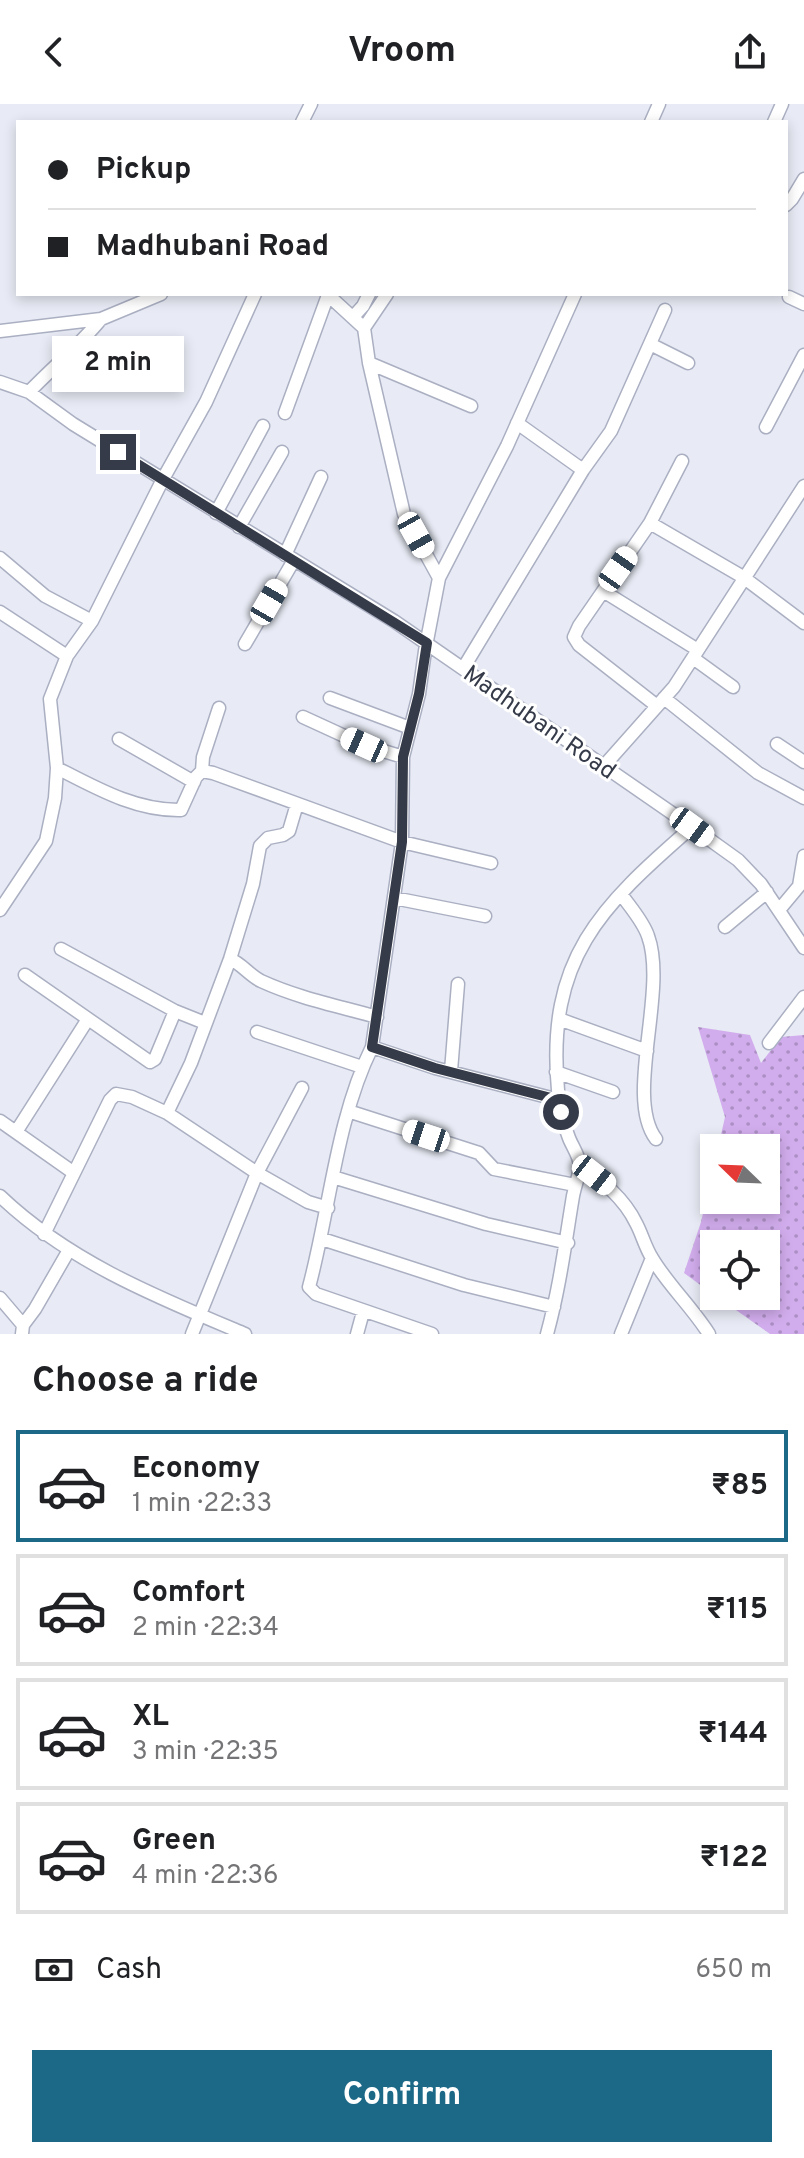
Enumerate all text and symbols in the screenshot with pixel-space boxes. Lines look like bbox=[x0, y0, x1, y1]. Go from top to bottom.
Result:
text: Vroom bbox=[348, 29, 456, 75]
icon: back bbox=[32, 30, 76, 74]
icon: share bbox=[728, 30, 772, 74]
text: Pickup bbox=[96, 152, 191, 189]
text: Madhubani Road bbox=[96, 229, 329, 266]
callout: 2 min bbox=[52, 336, 184, 392]
text: 2 min bbox=[84, 347, 152, 380]
route end bbox=[100, 434, 136, 470]
car bbox=[394, 508, 438, 562]
car bbox=[594, 542, 642, 596]
car bbox=[247, 575, 291, 629]
street label: Madhubani Road bbox=[457, 660, 621, 787]
car bbox=[337, 724, 391, 766]
car bbox=[666, 803, 718, 851]
route start bbox=[543, 1094, 579, 1130]
car bbox=[399, 1117, 453, 1155]
north arrow bbox=[700, 1134, 780, 1214]
map controls bbox=[700, 1134, 780, 1310]
car bbox=[568, 1151, 620, 1199]
button: locate bbox=[700, 1230, 780, 1310]
text: Choose a ride bbox=[32, 1359, 258, 1405]
icon: car bbox=[36, 1450, 108, 1522]
text: Economy bbox=[132, 1451, 260, 1488]
text: ₹85 bbox=[711, 1468, 768, 1505]
text: 1 min · 22:33 bbox=[132, 1488, 272, 1521]
icon: car bbox=[36, 1574, 108, 1646]
text: Comfort bbox=[132, 1575, 245, 1612]
text: ₹115 bbox=[706, 1592, 768, 1629]
text: 2 min · 22:34 bbox=[132, 1612, 279, 1645]
icon: car bbox=[36, 1698, 108, 1770]
text: XL bbox=[132, 1699, 169, 1736]
text: ₹144 bbox=[698, 1716, 768, 1753]
text: 3 min · 22:35 bbox=[132, 1736, 279, 1769]
icon: car bbox=[36, 1822, 108, 1894]
text: Green bbox=[132, 1823, 216, 1860]
text: ₹122 bbox=[700, 1840, 768, 1877]
text: 4 min · 22:36 bbox=[132, 1860, 279, 1893]
icon: cash bbox=[32, 1948, 76, 1992]
text: Cash bbox=[96, 1952, 162, 1989]
text: 650 m bbox=[696, 1954, 772, 1987]
button: Confirm bbox=[32, 2050, 772, 2142]

